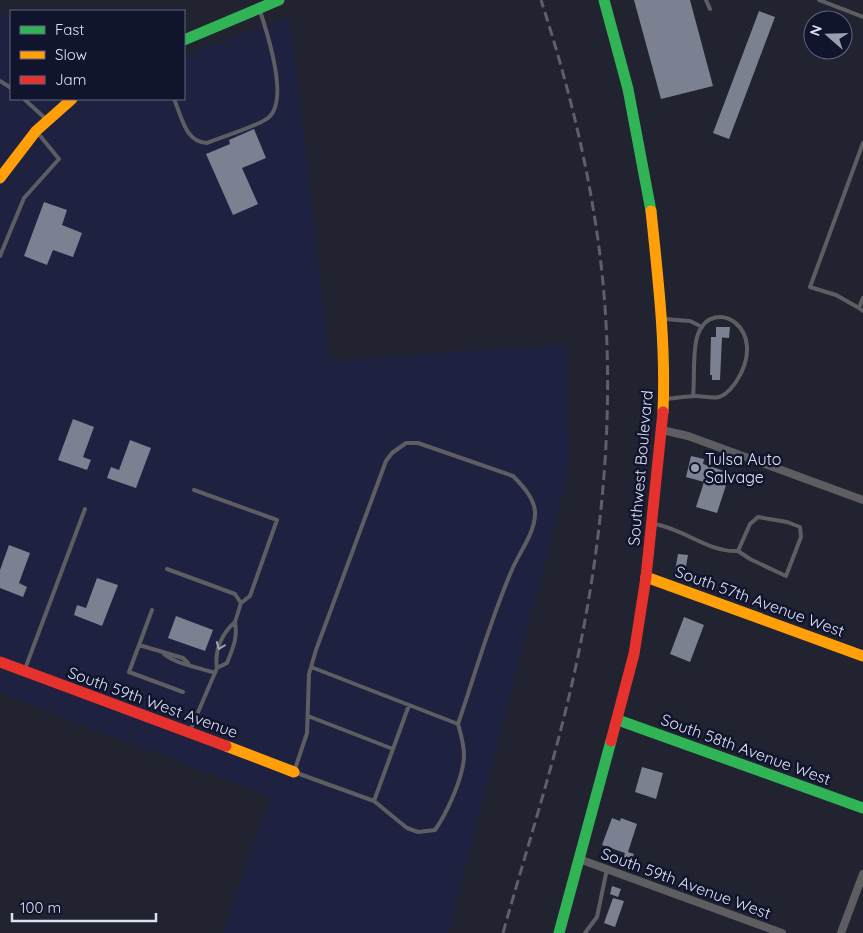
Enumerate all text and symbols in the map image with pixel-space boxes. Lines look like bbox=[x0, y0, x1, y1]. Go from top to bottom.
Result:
legend bbox=[10, 10, 185, 100]
north arrow bbox=[803, 10, 853, 60]
text: Fast bbox=[55, 20, 84, 39]
text: N bbox=[806, 23, 826, 38]
text: Slow bbox=[55, 45, 87, 64]
text: Jam bbox=[55, 70, 86, 89]
street label: Southwest Boulevard bbox=[623, 389, 657, 547]
place label: Tulsa Auto Salvage bbox=[705, 449, 782, 487]
marker: Tulsa Auto Salvage bbox=[689, 462, 701, 474]
street label: South 57th Avenue West bbox=[673, 561, 847, 641]
one-way arrow bbox=[216, 641, 226, 649]
street label: South 59th West Avenue bbox=[65, 662, 241, 742]
street label: South 58th Avenue West bbox=[658, 709, 834, 789]
street label: South 59th Avenue West bbox=[598, 843, 774, 923]
scale bar bbox=[12, 890, 156, 922]
text: 100 m bbox=[20, 898, 61, 917]

